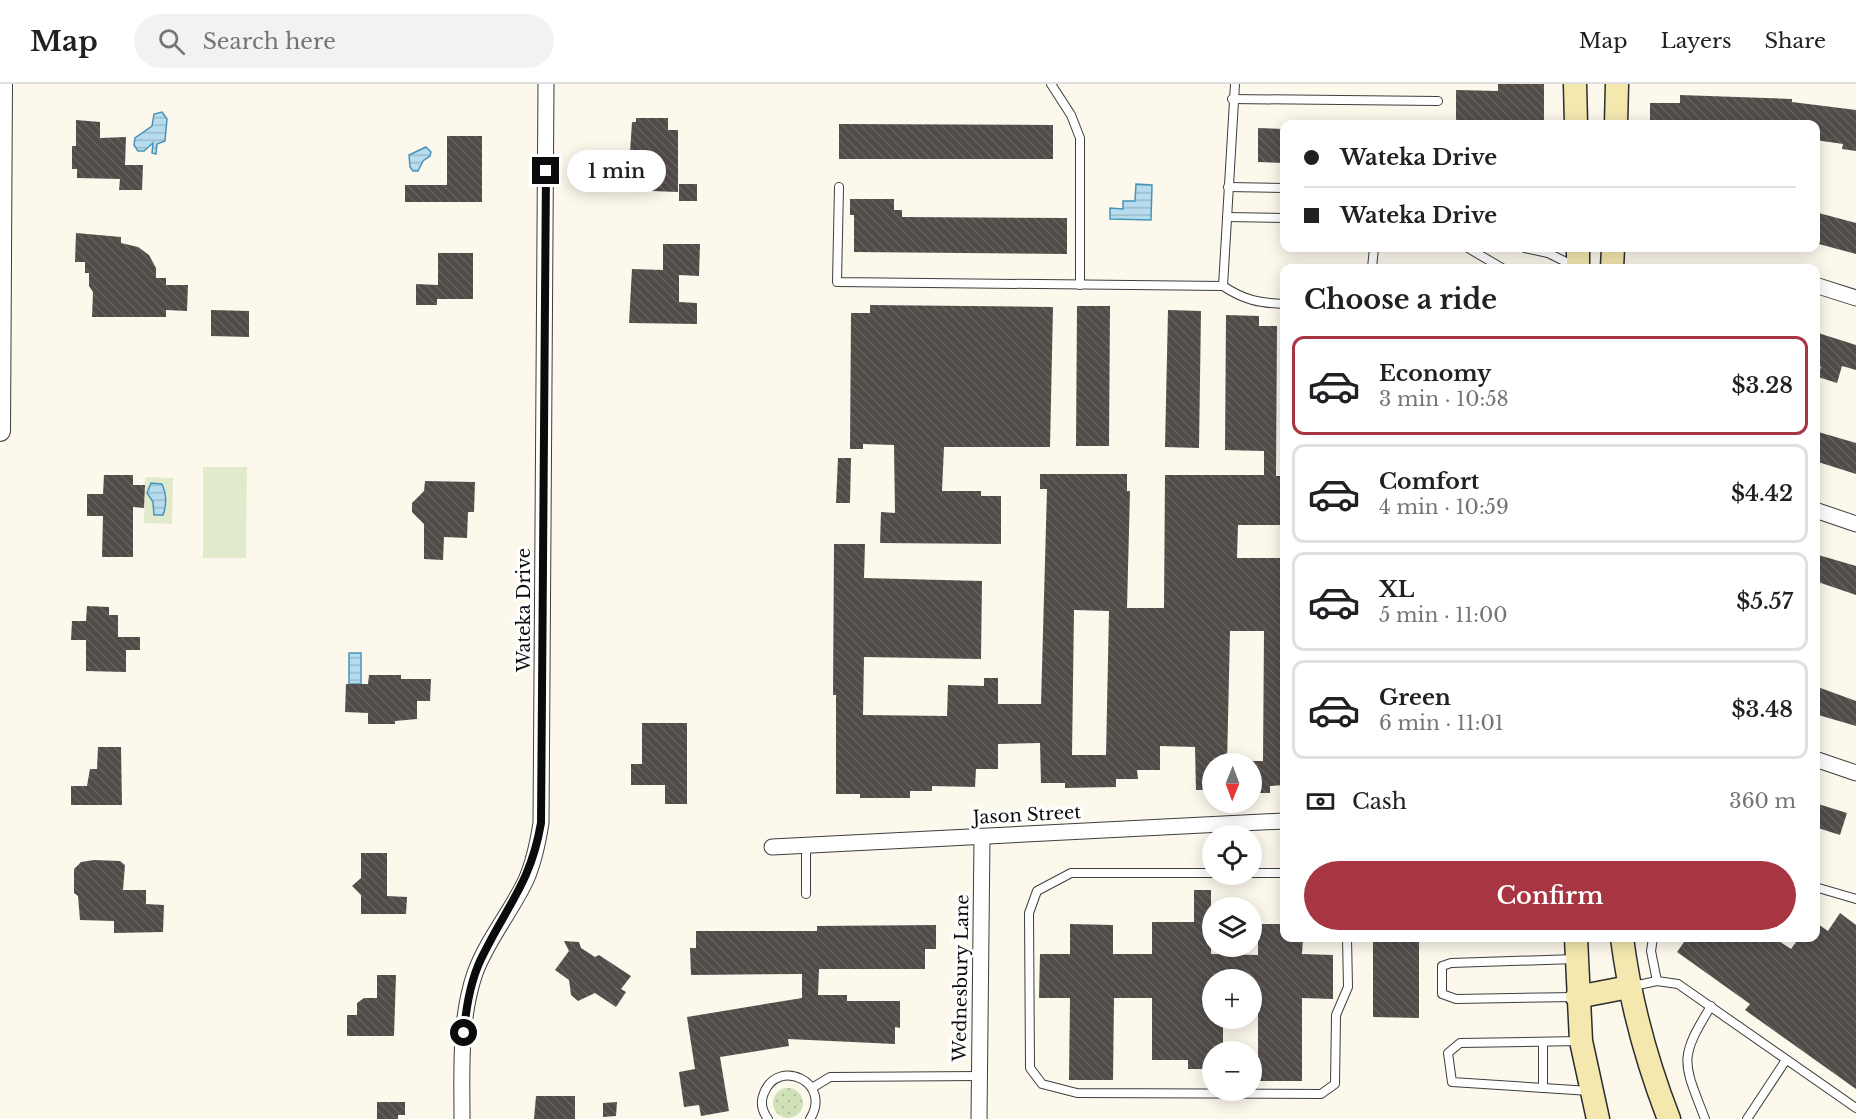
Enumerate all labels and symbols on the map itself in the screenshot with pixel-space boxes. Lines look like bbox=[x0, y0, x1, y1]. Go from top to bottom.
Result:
callout: 1 min bbox=[567, 150, 666, 192]
route end bbox=[532, 157, 559, 184]
street label: Wateka Drive bbox=[513, 548, 535, 673]
north arrow bbox=[1202, 753, 1262, 813]
street label: Jason Street bbox=[970, 801, 1082, 829]
street label: Wednesbury Lane bbox=[949, 894, 973, 1063]
route start bbox=[450, 1019, 477, 1046]

